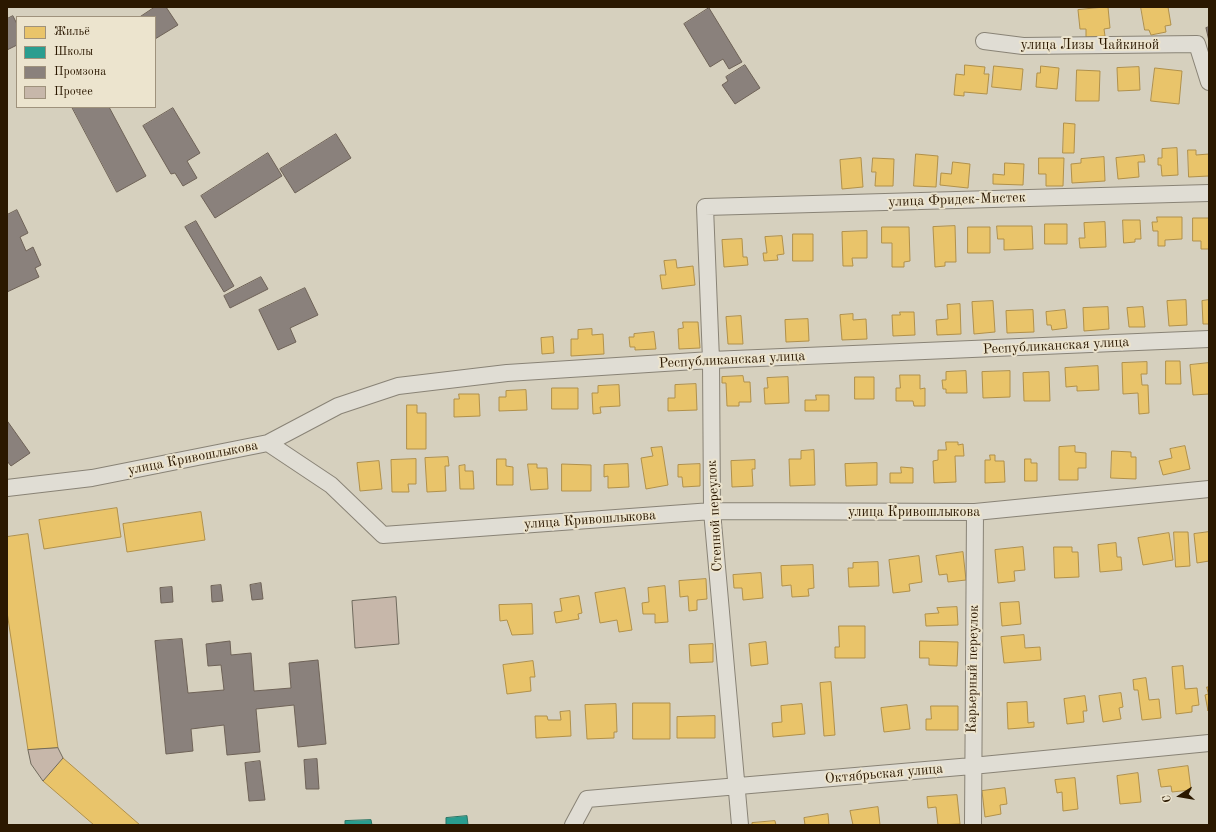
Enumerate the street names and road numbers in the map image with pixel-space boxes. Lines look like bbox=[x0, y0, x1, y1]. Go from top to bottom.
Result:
street label: улица Лизы Чайкиной bbox=[1021, 37, 1159, 53]
street label: улица Фридек-Мистек bbox=[888, 189, 1026, 211]
street label: Республиканская улица bbox=[982, 334, 1130, 358]
street label: Республиканская улица bbox=[658, 348, 806, 372]
street label: улица Кривошлыкова bbox=[127, 437, 259, 479]
street label: Степной переулок bbox=[704, 460, 726, 572]
street label: улица Кривошлыкова bbox=[848, 504, 980, 520]
street label: улица Кривошлыкова bbox=[523, 507, 657, 533]
street label: Карьерный переулок bbox=[963, 605, 983, 733]
street label: Октябрьская улица bbox=[824, 760, 944, 788]

